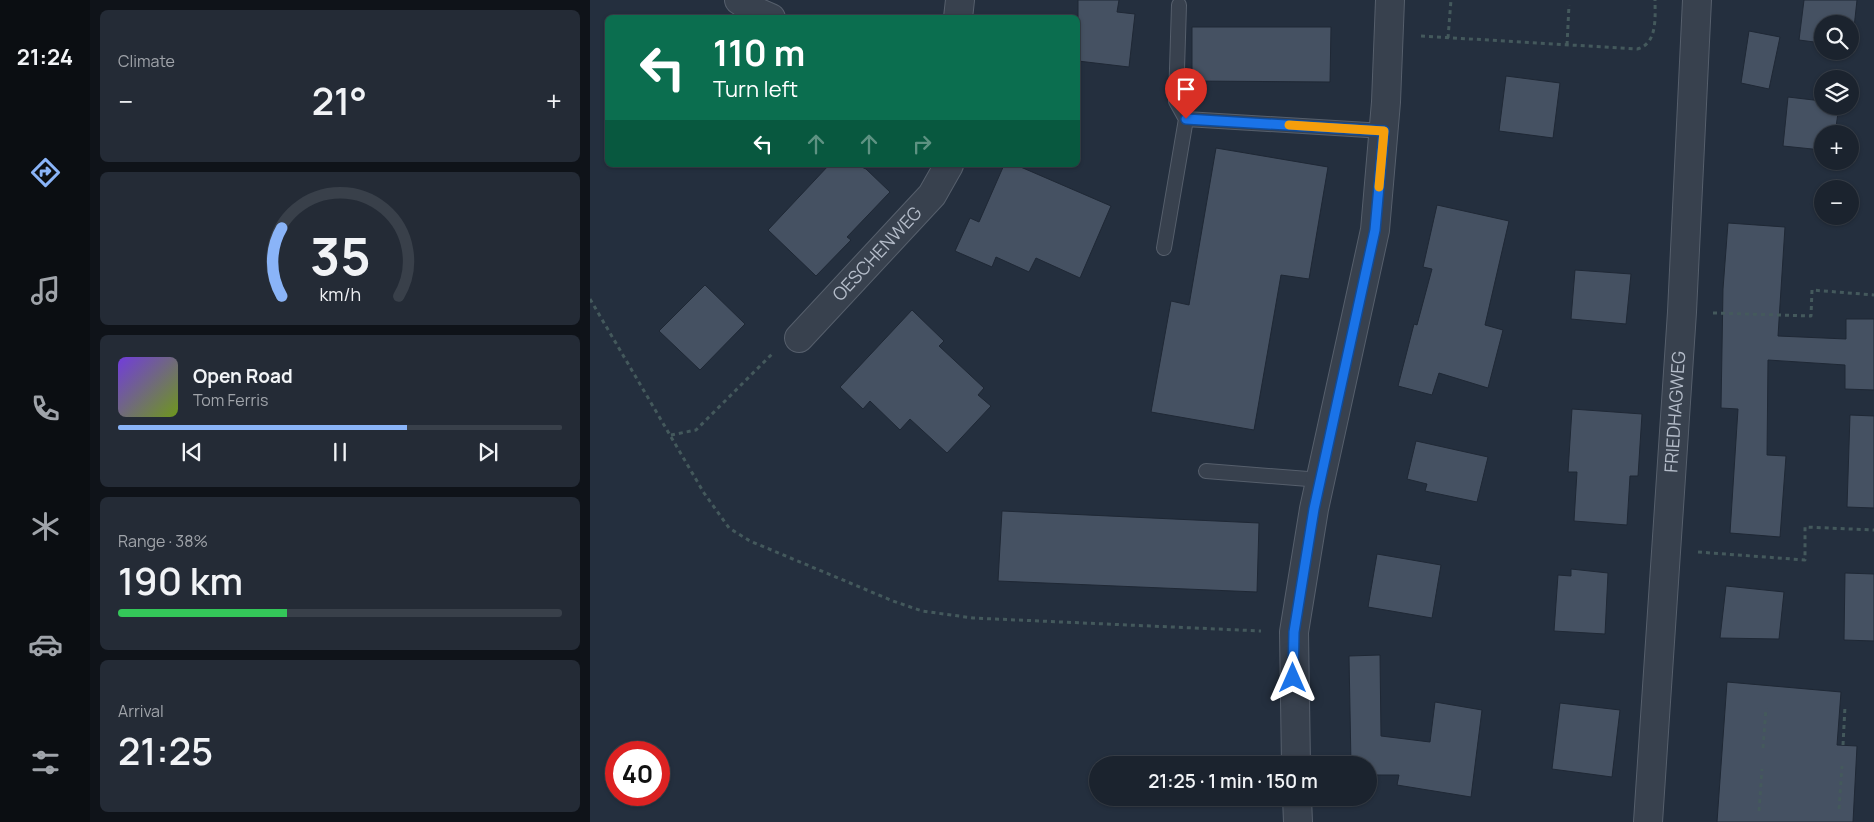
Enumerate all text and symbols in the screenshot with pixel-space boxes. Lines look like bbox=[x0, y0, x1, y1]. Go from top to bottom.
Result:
map controls bbox=[1814, 15, 1859, 225]
button: search bbox=[1814, 15, 1859, 60]
text: 110 m bbox=[713, 29, 805, 77]
icon: left bbox=[630, 35, 695, 100]
text: 21:24 bbox=[17, 42, 73, 72]
text: Climate bbox=[118, 50, 175, 72]
pin bbox=[1165, 68, 1207, 119]
button: layers bbox=[1814, 70, 1859, 115]
text: 21° bbox=[312, 74, 367, 126]
text: Turn left bbox=[713, 74, 798, 104]
icon: arrive bbox=[1172, 75, 1200, 103]
text: − bbox=[118, 82, 133, 120]
text: + bbox=[546, 82, 562, 120]
button: + bbox=[1814, 125, 1859, 170]
icon: left bbox=[749, 130, 777, 158]
icon: ahead bbox=[802, 130, 830, 158]
icon: ahead bbox=[855, 130, 883, 158]
icon: right bbox=[908, 130, 936, 158]
icon: directions bbox=[28, 155, 63, 190]
button: − bbox=[1814, 180, 1859, 225]
street label: OESCHENWEG bbox=[827, 200, 927, 306]
text: 35 bbox=[310, 220, 370, 291]
icon: music bbox=[28, 273, 63, 308]
text: km/h bbox=[319, 282, 361, 306]
street label: FRIEDHAGWEG bbox=[1658, 350, 1690, 473]
text: Open Road bbox=[193, 363, 293, 389]
text: Tom Ferris bbox=[193, 389, 268, 411]
icon: phone bbox=[28, 391, 63, 426]
icon: previous bbox=[178, 438, 206, 466]
icon: pause bbox=[326, 438, 354, 466]
icon: next bbox=[474, 438, 502, 466]
icon: climate bbox=[28, 509, 63, 544]
text: Range · 38% bbox=[118, 530, 208, 552]
text: 190 km bbox=[118, 554, 243, 606]
icon: car bbox=[28, 627, 63, 662]
position arrow bbox=[1266, 651, 1318, 703]
text: Arrival bbox=[118, 700, 164, 722]
text: 21:25 bbox=[118, 724, 213, 776]
speed limit sign: 40 bbox=[605, 741, 670, 806]
icon: filters bbox=[28, 745, 63, 780]
text: 21:25 · 1 min · 150 m bbox=[1148, 768, 1318, 794]

